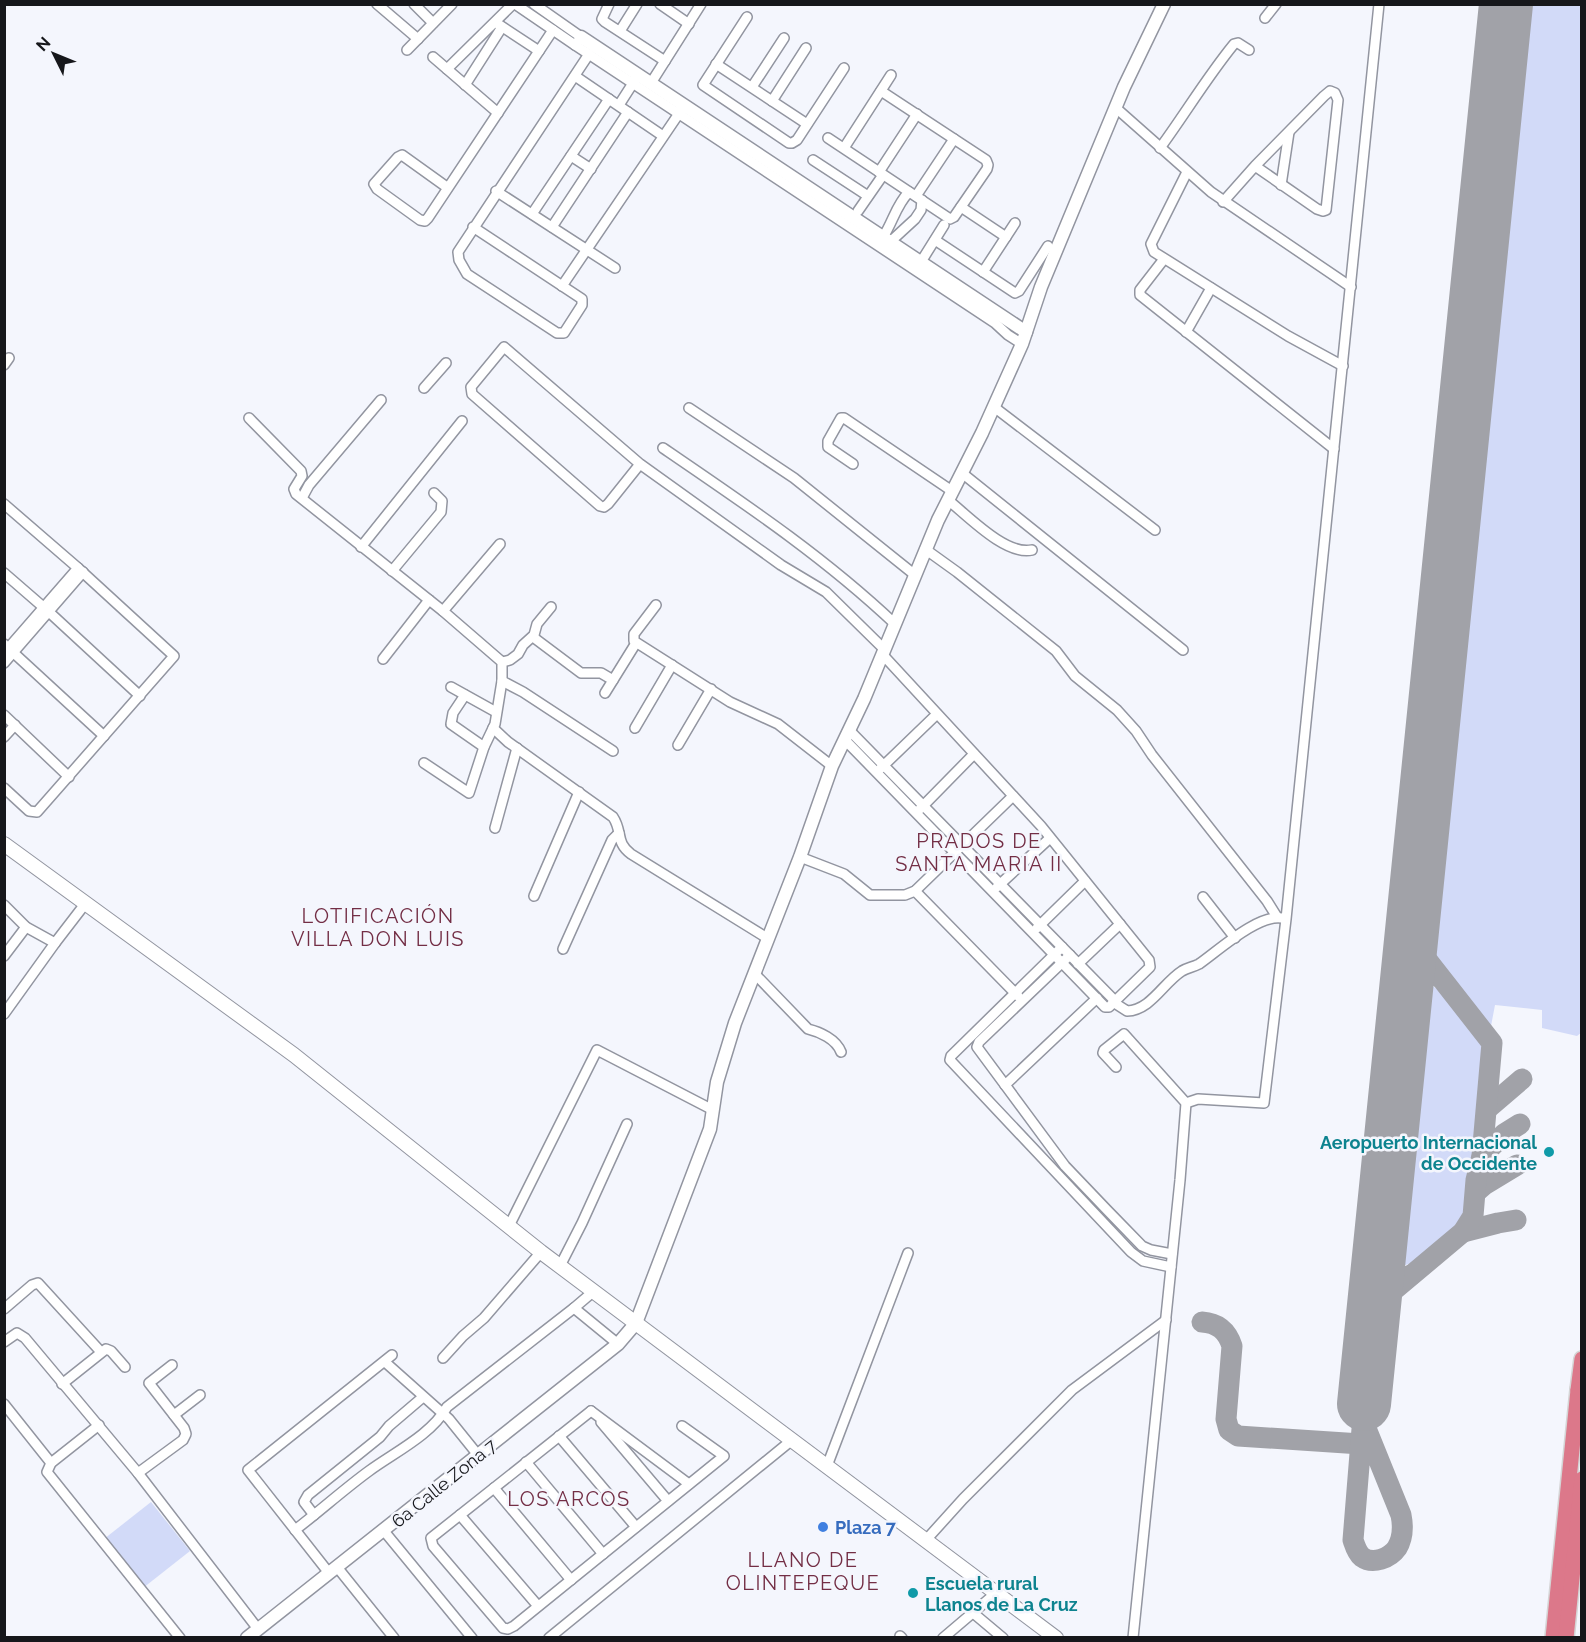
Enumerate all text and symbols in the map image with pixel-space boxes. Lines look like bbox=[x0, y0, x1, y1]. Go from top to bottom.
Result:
north arrow bbox=[24, 24, 84, 84]
text: N bbox=[32, 33, 55, 55]
district label: PRADOS DE SANTA MARIA II bbox=[895, 829, 1063, 876]
district label: LOTIFICACIÓN VILLA DON LUIS bbox=[291, 904, 465, 951]
place label: Aeropuerto Internacional de Occidente bbox=[1320, 1132, 1537, 1174]
marker: Aeropuerto Internacional de Occidente bbox=[1542, 1145, 1556, 1159]
street label: 6a Calle Zona 7 bbox=[387, 1434, 501, 1532]
district label: LOS ARCOS bbox=[507, 1487, 631, 1511]
place label: Plaza 7 bbox=[835, 1517, 897, 1538]
marker: Plaza 7 bbox=[816, 1520, 830, 1534]
district label: LLANO DE OLINTEPEQUE bbox=[726, 1548, 880, 1595]
place label: Escuela rural Llanos de La Cruz bbox=[925, 1573, 1078, 1615]
marker: Escuela rural Llanos de La Cruz bbox=[906, 1586, 920, 1600]

